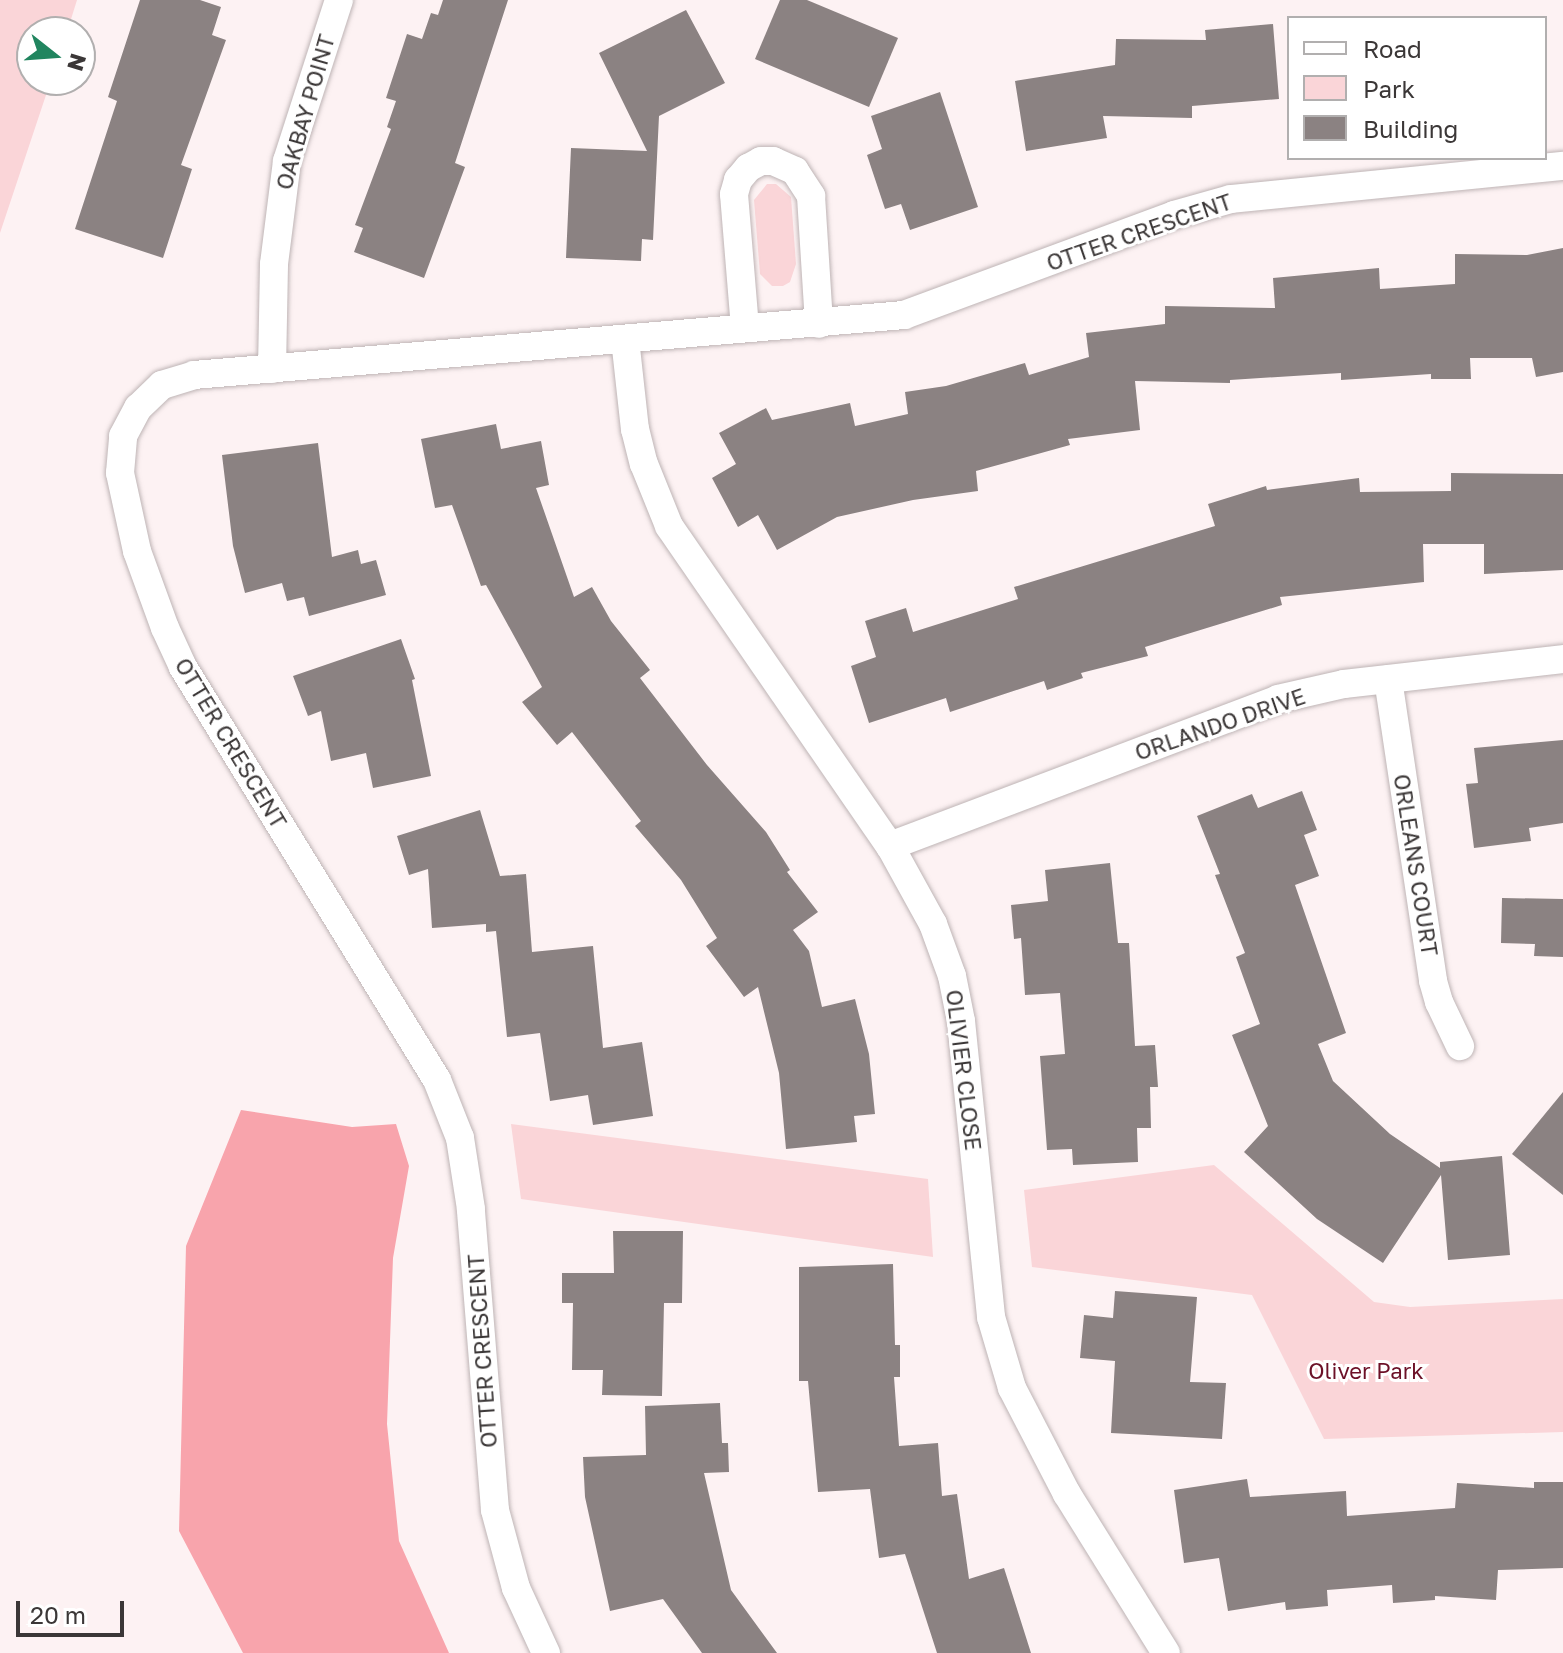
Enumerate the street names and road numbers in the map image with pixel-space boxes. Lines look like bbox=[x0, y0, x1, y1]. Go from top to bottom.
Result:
street label: OAKBAY POINT bbox=[270, 31, 340, 193]
street label: OTTER CRESCENT bbox=[1043, 188, 1235, 276]
street label: OTTER CRESCENT bbox=[170, 653, 292, 833]
street label: ORLANDO DRIVE bbox=[1131, 682, 1309, 766]
street label: ORLEANS COURT bbox=[1389, 772, 1443, 958]
street label: OLIVIER CLOSE bbox=[941, 988, 987, 1152]
street label: OTTER CRESCENT bbox=[462, 1253, 502, 1449]

